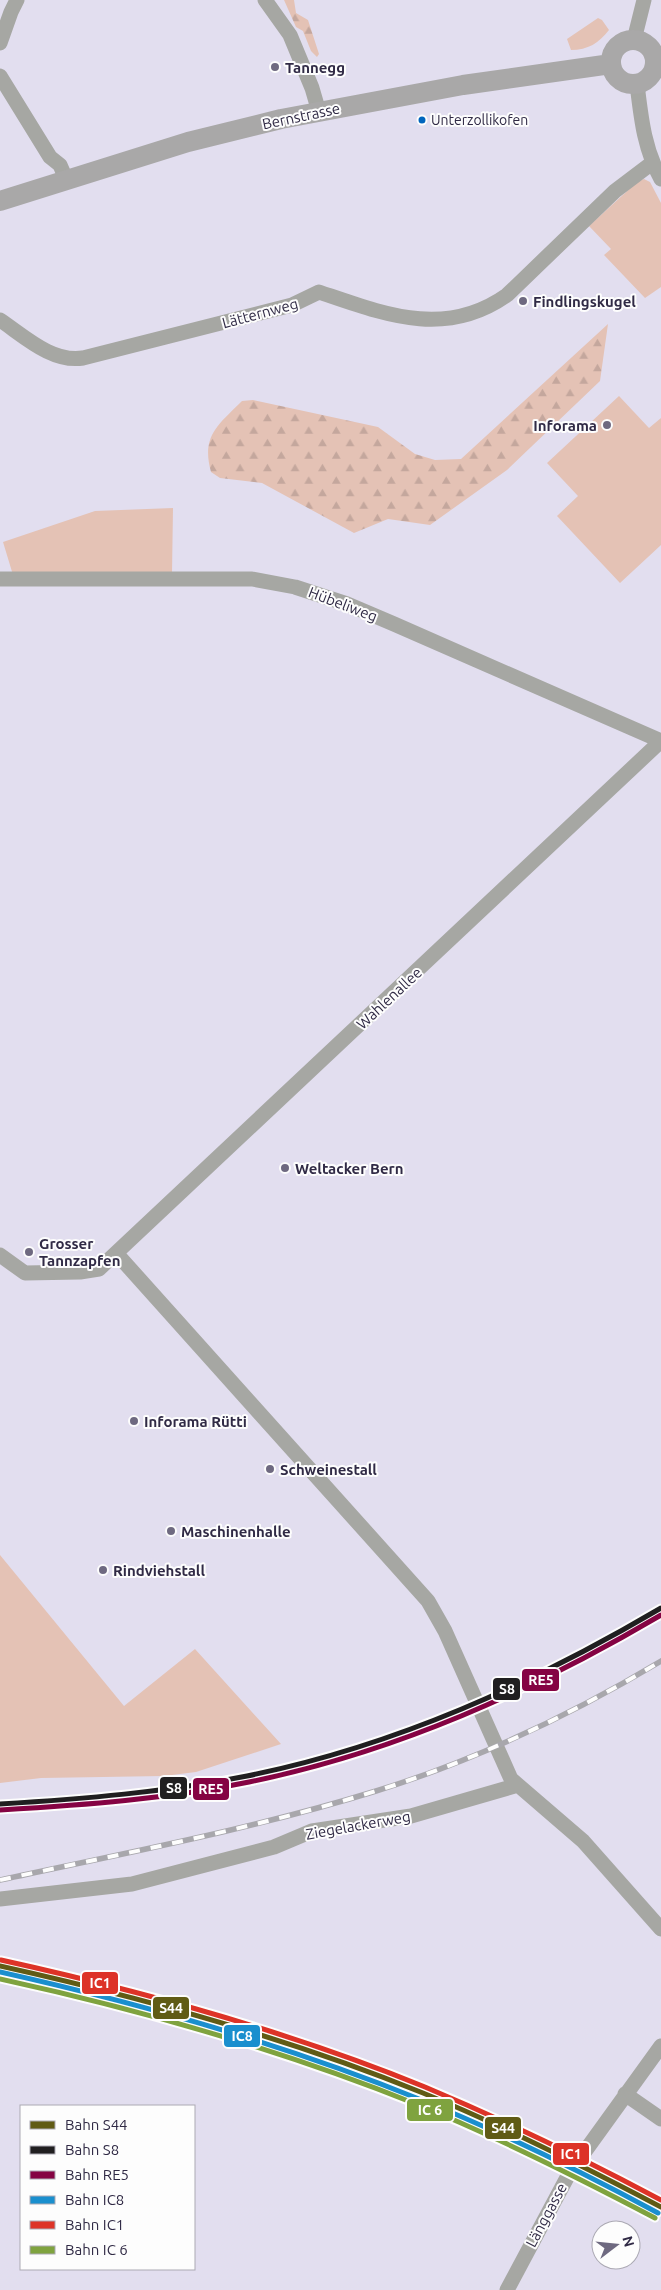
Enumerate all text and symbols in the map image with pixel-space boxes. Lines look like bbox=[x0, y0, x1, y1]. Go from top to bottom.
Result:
place label: Tannegg bbox=[285, 59, 345, 76]
marker: Tannegg bbox=[269, 61, 281, 73]
street label: Bernstrasse bbox=[261, 99, 341, 133]
place label: Unterzollikofen bbox=[431, 112, 528, 128]
marker: Unterzollikofen bbox=[417, 115, 427, 125]
place label: Findlingskugel bbox=[533, 293, 636, 310]
street label: Lätternweg bbox=[220, 295, 300, 331]
marker: Findlingskugel bbox=[517, 295, 529, 307]
place label: Inforama bbox=[533, 417, 597, 434]
marker: Inforama bbox=[601, 419, 613, 431]
street label: Hübeliweg bbox=[306, 583, 380, 625]
street label: Wahlenallee bbox=[353, 964, 425, 1032]
place label: Weltacker Bern bbox=[295, 1160, 403, 1177]
marker: Weltacker Bern bbox=[279, 1162, 291, 1174]
place label: Grosser Tannzapfen bbox=[39, 1235, 121, 1269]
marker: Grosser Tannzapfen bbox=[23, 1246, 35, 1258]
place label: Inforama Rütti bbox=[144, 1413, 247, 1430]
marker: Inforama Rütti bbox=[128, 1415, 140, 1427]
place label: Schweinestall bbox=[280, 1461, 377, 1478]
marker: Schweinestall bbox=[264, 1463, 276, 1475]
place label: Maschinenhalle bbox=[181, 1523, 291, 1540]
marker: Maschinenhalle bbox=[165, 1525, 177, 1537]
place label: Rindviehstall bbox=[113, 1562, 205, 1579]
marker: Rindviehstall bbox=[97, 1564, 109, 1576]
line badge: RE5 bbox=[521, 1668, 560, 1692]
text: RE5 bbox=[528, 1672, 554, 1688]
line badge: S8 bbox=[492, 1677, 521, 1701]
text: S8 bbox=[499, 1681, 515, 1697]
line badge: S8 bbox=[159, 1776, 188, 1800]
line badge: RE5 bbox=[192, 1777, 230, 1801]
text: S8 bbox=[166, 1780, 182, 1796]
text: RE5 bbox=[198, 1781, 224, 1797]
street label: Ziegelackerweg bbox=[304, 1807, 412, 1843]
line badge: IC1 bbox=[81, 1971, 119, 1995]
text: IC1 bbox=[89, 1975, 111, 1991]
line badge: S44 bbox=[152, 1996, 190, 2020]
text: S44 bbox=[159, 2000, 183, 2016]
line badge: IC8 bbox=[223, 2024, 261, 2048]
text: IC8 bbox=[231, 2028, 253, 2044]
line badge: IC 6 bbox=[406, 2098, 454, 2122]
text: IC 6 bbox=[418, 2102, 442, 2118]
legend bbox=[20, 2105, 195, 2270]
text: Bahn S44 bbox=[65, 2116, 128, 2133]
line badge: S44 bbox=[484, 2116, 522, 2140]
text: S44 bbox=[491, 2120, 515, 2136]
text: Bahn S8 bbox=[65, 2141, 119, 2158]
line badge: IC1 bbox=[552, 2142, 590, 2166]
text: IC1 bbox=[560, 2146, 582, 2162]
text: Bahn RE5 bbox=[65, 2166, 129, 2183]
street label: Länggasse bbox=[522, 2180, 570, 2250]
text: Bahn IC8 bbox=[65, 2191, 124, 2208]
text: Bahn IC1 bbox=[65, 2216, 124, 2233]
north arrow bbox=[591, 2220, 641, 2270]
text: N bbox=[619, 2234, 638, 2249]
text: Bahn IC 6 bbox=[65, 2241, 128, 2258]

